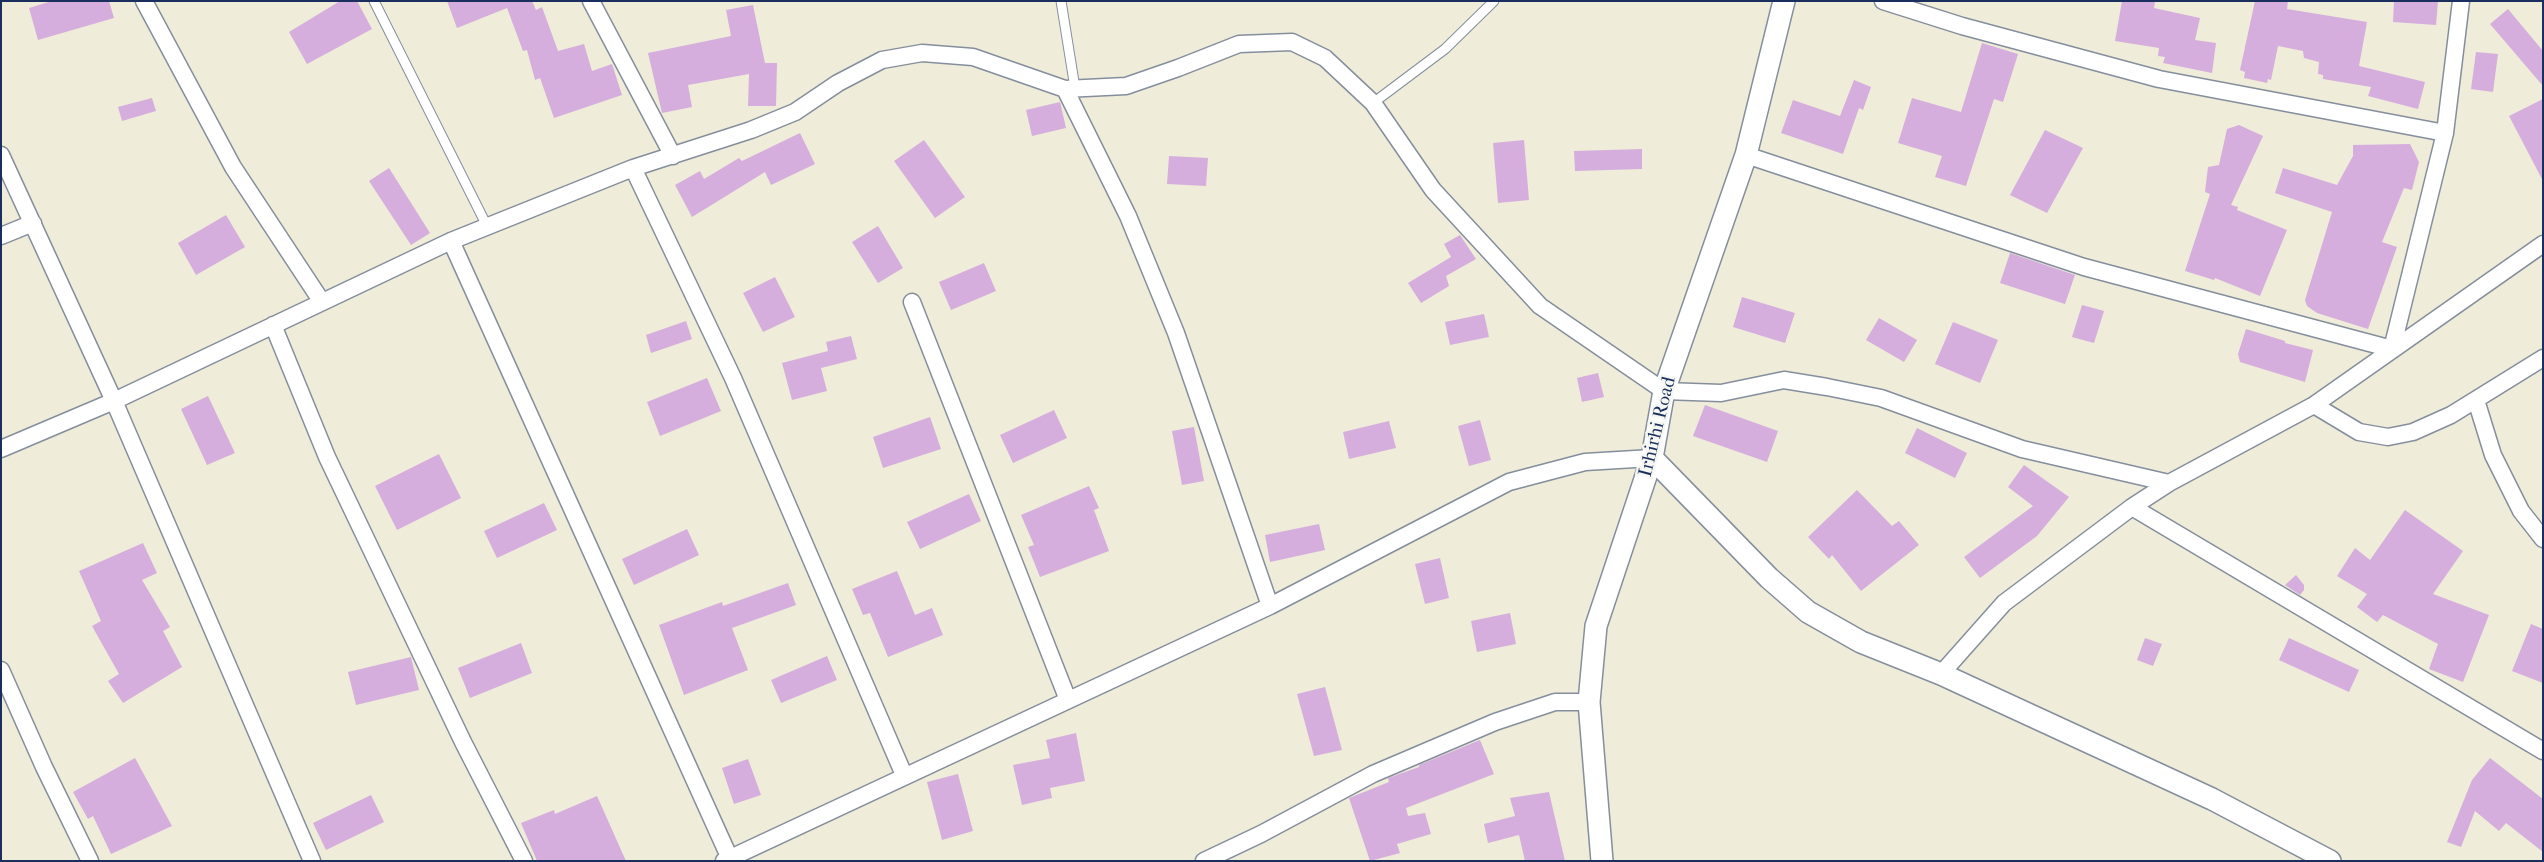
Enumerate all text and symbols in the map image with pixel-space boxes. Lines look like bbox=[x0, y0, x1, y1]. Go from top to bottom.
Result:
street label: Irhirhi Road bbox=[1635, 375, 1681, 479]

